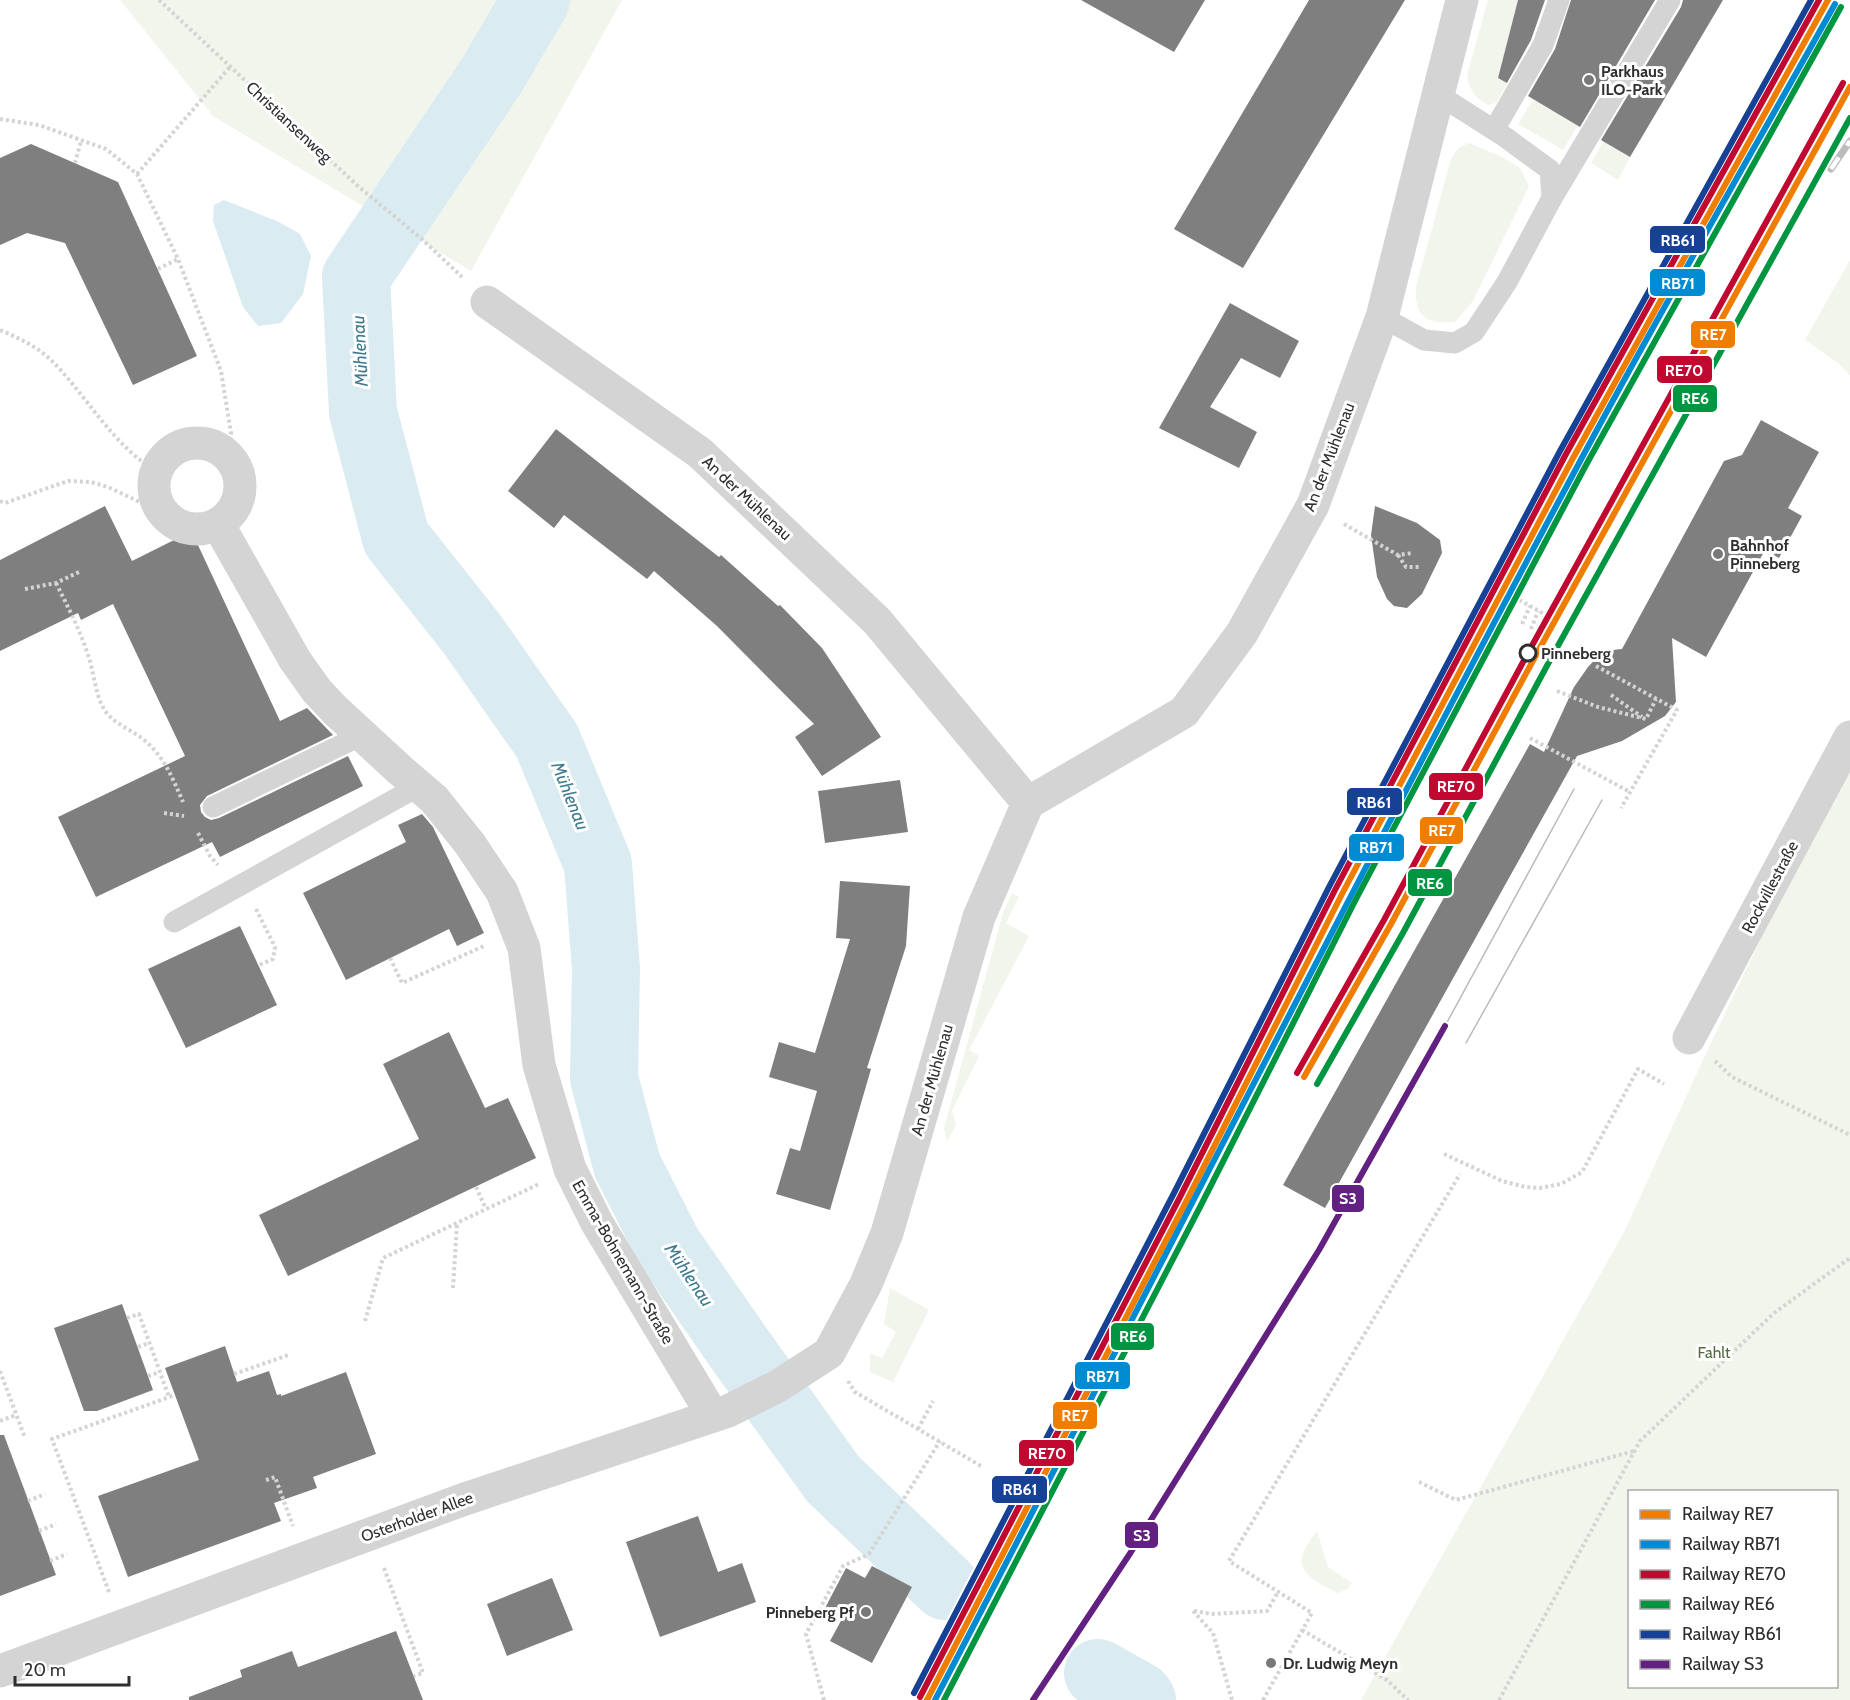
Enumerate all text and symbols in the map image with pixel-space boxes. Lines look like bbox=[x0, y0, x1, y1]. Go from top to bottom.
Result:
place label: Parkhaus ILO-Park bbox=[1601, 62, 1664, 99]
marker: Parkhaus ILO-Park bbox=[1582, 73, 1596, 87]
street label: Christiansenweg bbox=[242, 77, 337, 167]
line badge: RB61 bbox=[1649, 225, 1706, 254]
text: RB61 bbox=[1661, 231, 1695, 250]
line badge: RB71 bbox=[1649, 268, 1706, 297]
text: RB71 bbox=[1661, 274, 1695, 293]
water label: Mühlenau bbox=[347, 315, 373, 388]
line badge: RE7 bbox=[1690, 320, 1736, 349]
text: RE7 bbox=[1699, 325, 1727, 344]
line badge: RE70 bbox=[1656, 355, 1713, 384]
text: RE70 bbox=[1665, 361, 1703, 380]
line badge: RE6 bbox=[1672, 384, 1718, 413]
text: RE6 bbox=[1681, 389, 1709, 408]
street label: An der Mühlenau bbox=[1300, 400, 1358, 514]
street label: An der Mühlenau bbox=[699, 452, 795, 544]
place label: Bahnhof Pinneberg bbox=[1730, 536, 1800, 573]
marker: Bahnhof Pinneberg bbox=[1711, 547, 1725, 561]
marker: Pinneberg bbox=[1519, 644, 1537, 662]
place label: Pinneberg bbox=[1541, 644, 1611, 663]
water label: Mühlenau bbox=[546, 758, 594, 833]
line badge: RE70 bbox=[1428, 772, 1484, 801]
text: RE70 bbox=[1437, 777, 1475, 796]
line badge: RB61 bbox=[1346, 787, 1403, 816]
text: RB61 bbox=[1357, 793, 1391, 812]
line badge: RE7 bbox=[1419, 816, 1464, 845]
text: RE7 bbox=[1428, 821, 1456, 840]
line badge: RB71 bbox=[1348, 833, 1405, 862]
text: RB71 bbox=[1359, 838, 1393, 857]
street label: Rockvillestraße bbox=[1738, 838, 1802, 936]
line badge: RE6 bbox=[1407, 868, 1453, 897]
text: RE6 bbox=[1416, 874, 1444, 893]
street label: An der Mühlenau bbox=[907, 1022, 957, 1138]
street label: Emma-Bohnemann-Straße bbox=[568, 1177, 678, 1347]
line badge: S3 bbox=[1331, 1184, 1365, 1213]
text: S3 bbox=[1339, 1189, 1357, 1208]
water label: Mühlenau bbox=[659, 1238, 718, 1311]
line badge: RE6 bbox=[1110, 1322, 1155, 1351]
text: RE6 bbox=[1119, 1327, 1147, 1346]
park label: Fahlt bbox=[1698, 1343, 1731, 1362]
line badge: RB71 bbox=[1074, 1361, 1131, 1390]
text: RB71 bbox=[1086, 1367, 1120, 1386]
line badge: RE7 bbox=[1052, 1401, 1098, 1430]
text: RE7 bbox=[1061, 1406, 1089, 1425]
line badge: RE70 bbox=[1018, 1439, 1075, 1467]
text: RE70 bbox=[1028, 1444, 1066, 1463]
line badge: RB61 bbox=[991, 1475, 1048, 1504]
text: RB61 bbox=[1003, 1480, 1037, 1499]
street label: Osterholder Allee bbox=[358, 1488, 476, 1546]
legend bbox=[1628, 1490, 1838, 1688]
text: Railway RE7 bbox=[1682, 1503, 1774, 1525]
line badge: S3 bbox=[1124, 1521, 1159, 1549]
text: S3 bbox=[1133, 1526, 1151, 1545]
text: Railway RB71 bbox=[1682, 1533, 1780, 1555]
text: Railway RE70 bbox=[1682, 1563, 1786, 1585]
text: Railway RE6 bbox=[1682, 1593, 1775, 1615]
place label: Pinneberg Pf bbox=[766, 1603, 855, 1622]
marker: Pinneberg Pf bbox=[859, 1605, 873, 1619]
text: Railway RB61 bbox=[1682, 1623, 1781, 1645]
scale bar bbox=[15, 1649, 129, 1687]
text: Railway S3 bbox=[1682, 1653, 1764, 1675]
place label: Dr. Ludwig Meyn bbox=[1283, 1654, 1398, 1673]
marker: Dr. Ludwig Meyn bbox=[1264, 1656, 1278, 1670]
text: 20 m bbox=[24, 1659, 66, 1681]

